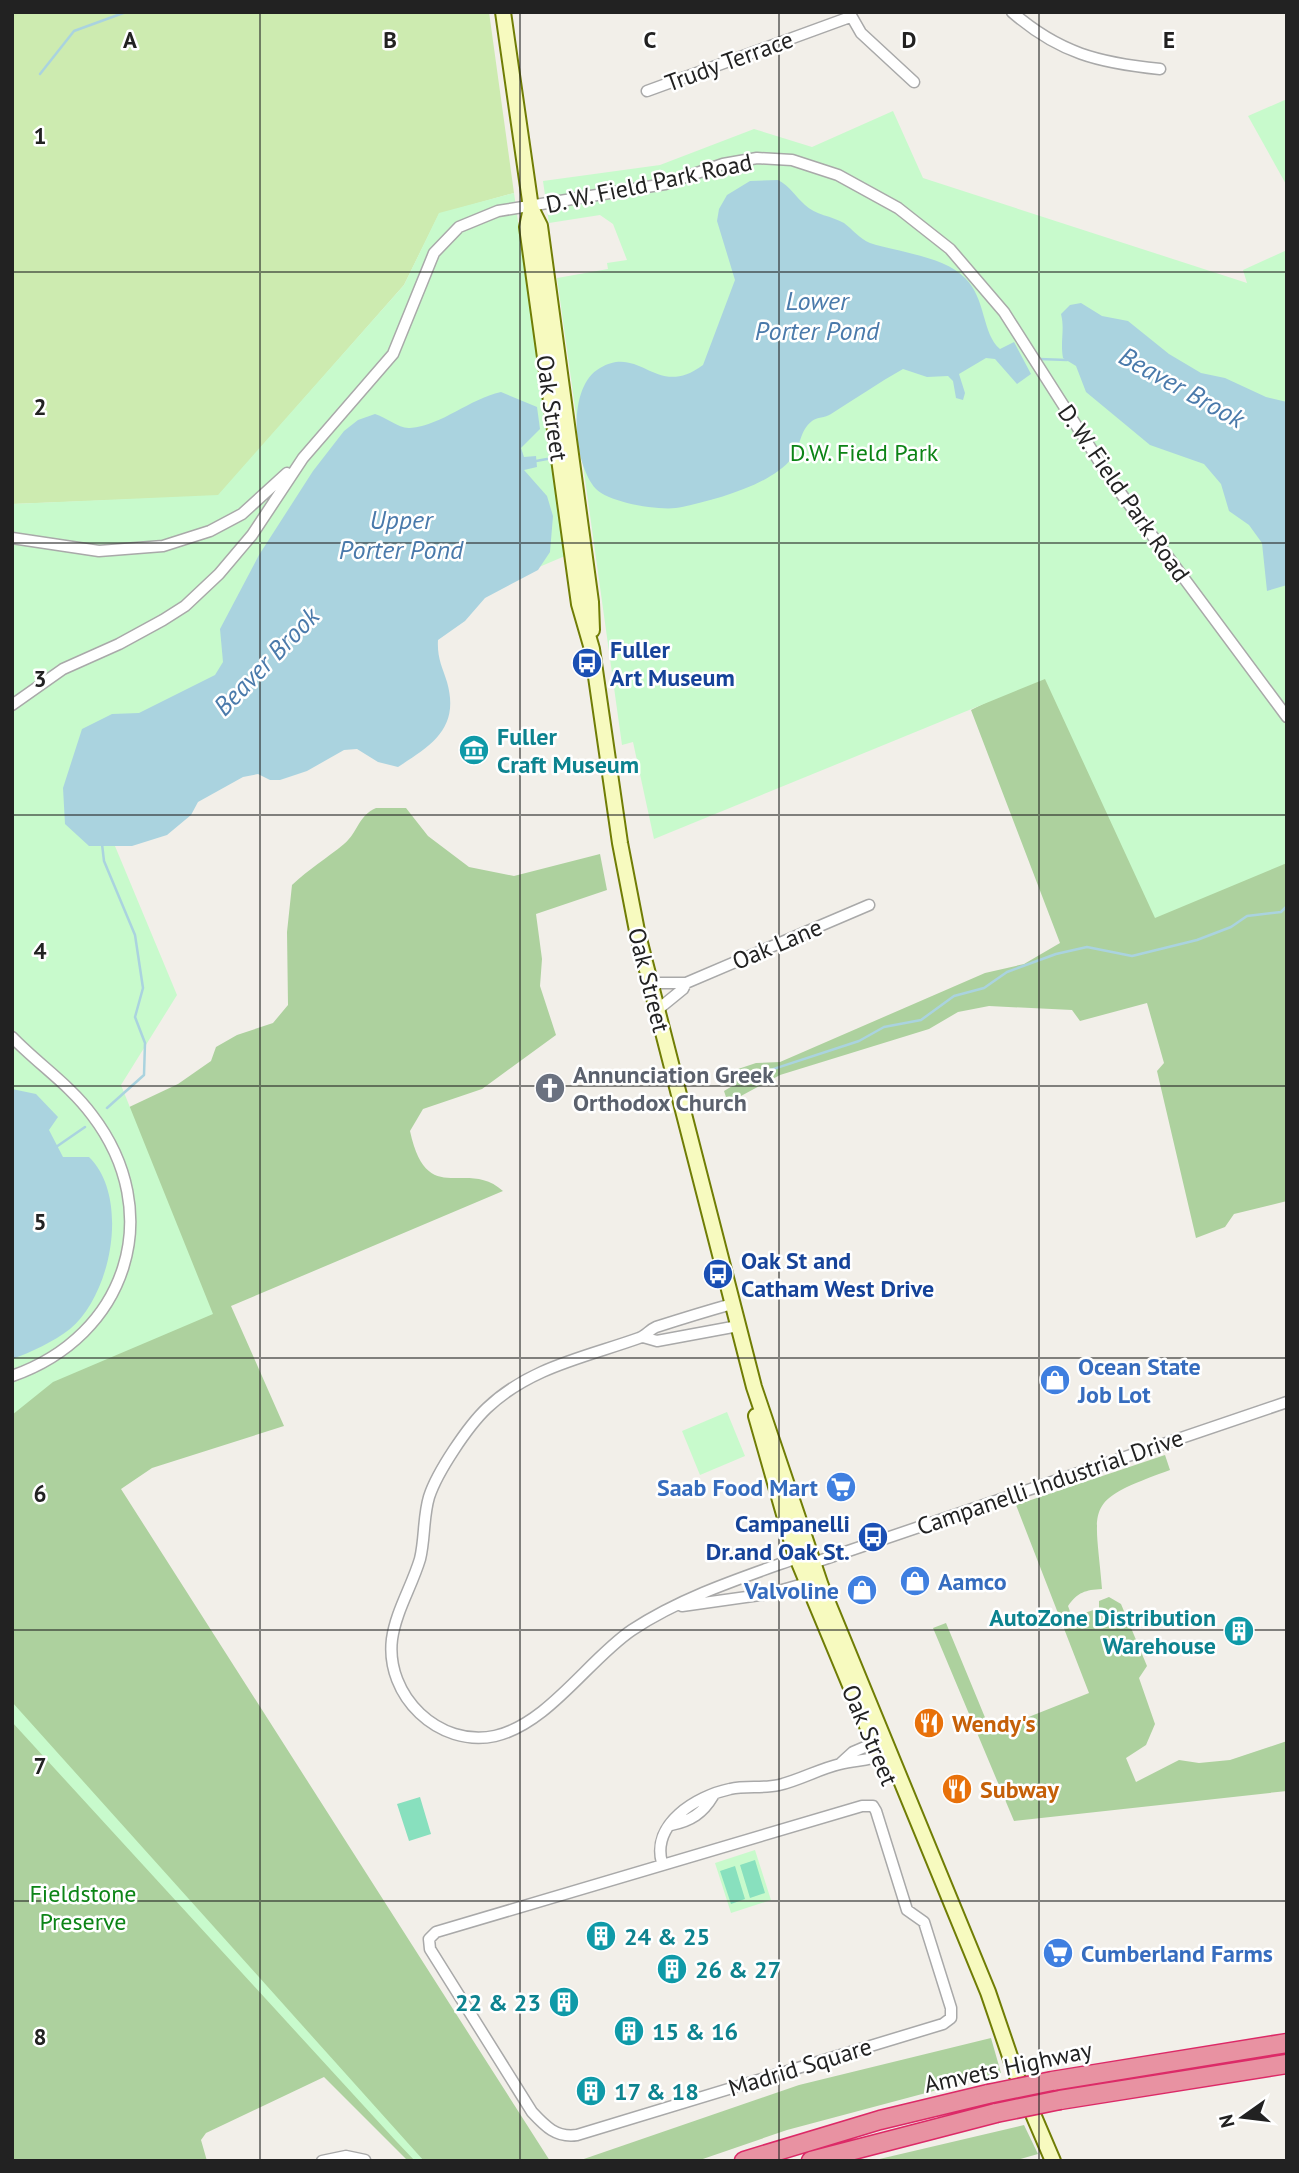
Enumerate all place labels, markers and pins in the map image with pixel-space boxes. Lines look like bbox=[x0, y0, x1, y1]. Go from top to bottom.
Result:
place label: Fuller Art Museum bbox=[610, 634, 735, 693]
bus stop icon: Fuller Art Museum bbox=[570, 646, 604, 680]
place label: Fuller Craft Museum bbox=[497, 721, 639, 780]
museum icon: Fuller Craft Museum bbox=[457, 733, 491, 767]
place label: Annunciation Greek Orthodox Church bbox=[573, 1059, 774, 1118]
church icon: Annunciation Greek Orthodox Church bbox=[533, 1071, 567, 1105]
place label: Oak St and Catham West Drive bbox=[741, 1245, 934, 1304]
bus stop icon: Oak St and Catham West Drive bbox=[701, 1257, 735, 1291]
place label: Ocean State Job Lot bbox=[1077, 1351, 1201, 1410]
shop icon: Ocean State Job Lot bbox=[1038, 1363, 1072, 1397]
supermarket icon: Saab Food Mart bbox=[824, 1470, 858, 1504]
place label: Saab Food Mart bbox=[657, 1472, 819, 1503]
place label: Campanelli Dr.and Oak St. bbox=[706, 1508, 850, 1567]
bus stop icon: Campanelli Dr.and Oak St. bbox=[856, 1520, 890, 1554]
shop icon: Aamco bbox=[898, 1564, 932, 1598]
place label: Aamco bbox=[938, 1566, 1007, 1597]
shop icon: Valvoline bbox=[845, 1573, 879, 1607]
place label: Valvoline bbox=[743, 1575, 839, 1606]
place label: AutoZone Distribution Warehouse bbox=[989, 1602, 1216, 1661]
building icon: AutoZone Distribution Warehouse bbox=[1222, 1614, 1256, 1648]
restaurant icon: Wendy's bbox=[912, 1706, 946, 1740]
place label: Wendy's bbox=[952, 1708, 1036, 1739]
restaurant icon: Subway bbox=[940, 1772, 974, 1806]
place label: Subway bbox=[980, 1774, 1059, 1805]
building icon: 24 & 25 bbox=[584, 1919, 618, 1953]
place label: 24 & 25 bbox=[624, 1921, 710, 1952]
supermarket icon: Cumberland Farms bbox=[1041, 1936, 1075, 1970]
place label: Cumberland Farms bbox=[1081, 1938, 1273, 1969]
building icon: 26 & 27 bbox=[655, 1952, 689, 1986]
place label: 26 & 27 bbox=[695, 1954, 781, 1985]
building icon: 22 & 23 bbox=[547, 1985, 581, 2019]
place label: 22 & 23 bbox=[455, 1987, 541, 2018]
building icon: 15 & 16 bbox=[612, 2014, 646, 2048]
place label: 15 & 16 bbox=[652, 2016, 738, 2047]
building icon: 17 & 18 bbox=[574, 2074, 608, 2108]
place label: 17 & 18 bbox=[614, 2076, 699, 2107]

